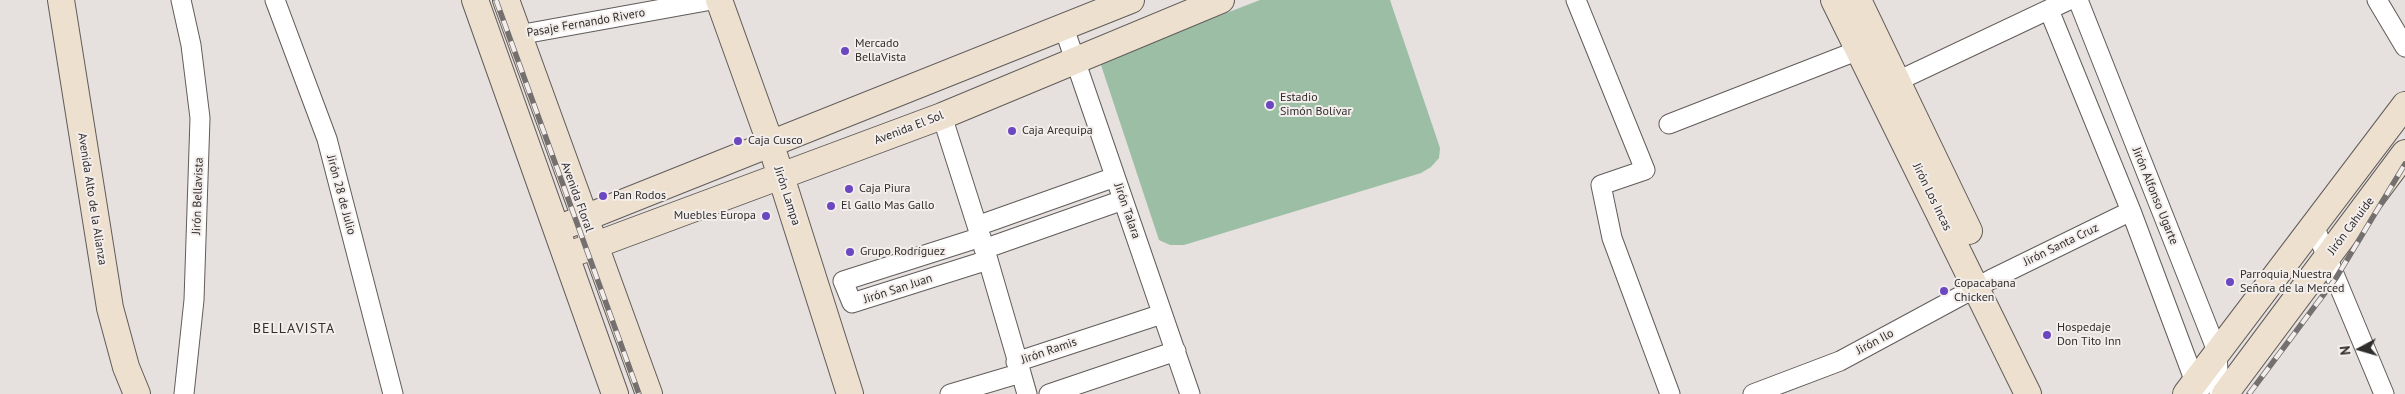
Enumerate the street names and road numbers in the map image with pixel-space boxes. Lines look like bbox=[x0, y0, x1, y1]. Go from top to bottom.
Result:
street label: Pasaje Fernando Rivero bbox=[526, 5, 646, 41]
street label: Avenida El Sol bbox=[872, 108, 946, 148]
street label: Avenida Alto de la Alianza bbox=[74, 132, 110, 266]
street label: Jirón Alfonso Ugarte bbox=[2129, 145, 2181, 247]
street label: Jirón 28 de Julio bbox=[323, 153, 359, 237]
street label: Jirón Bellavista bbox=[189, 157, 207, 235]
street label: Avenida Floral bbox=[558, 160, 596, 234]
street label: Jirón Los Incas bbox=[1909, 161, 1955, 233]
street label: Jirón Lampa bbox=[771, 165, 803, 227]
street label: Jirón Talara bbox=[1111, 181, 1143, 241]
street label: Jirón Cahuide bbox=[2325, 194, 2377, 258]
street label: Jirón Santa Cruz bbox=[2021, 221, 2101, 269]
street label: Jirón San Juan bbox=[862, 271, 934, 307]
street label: Jirón Ilo bbox=[1854, 326, 1896, 358]
street label: Jirón Ramis bbox=[1019, 335, 1079, 367]

